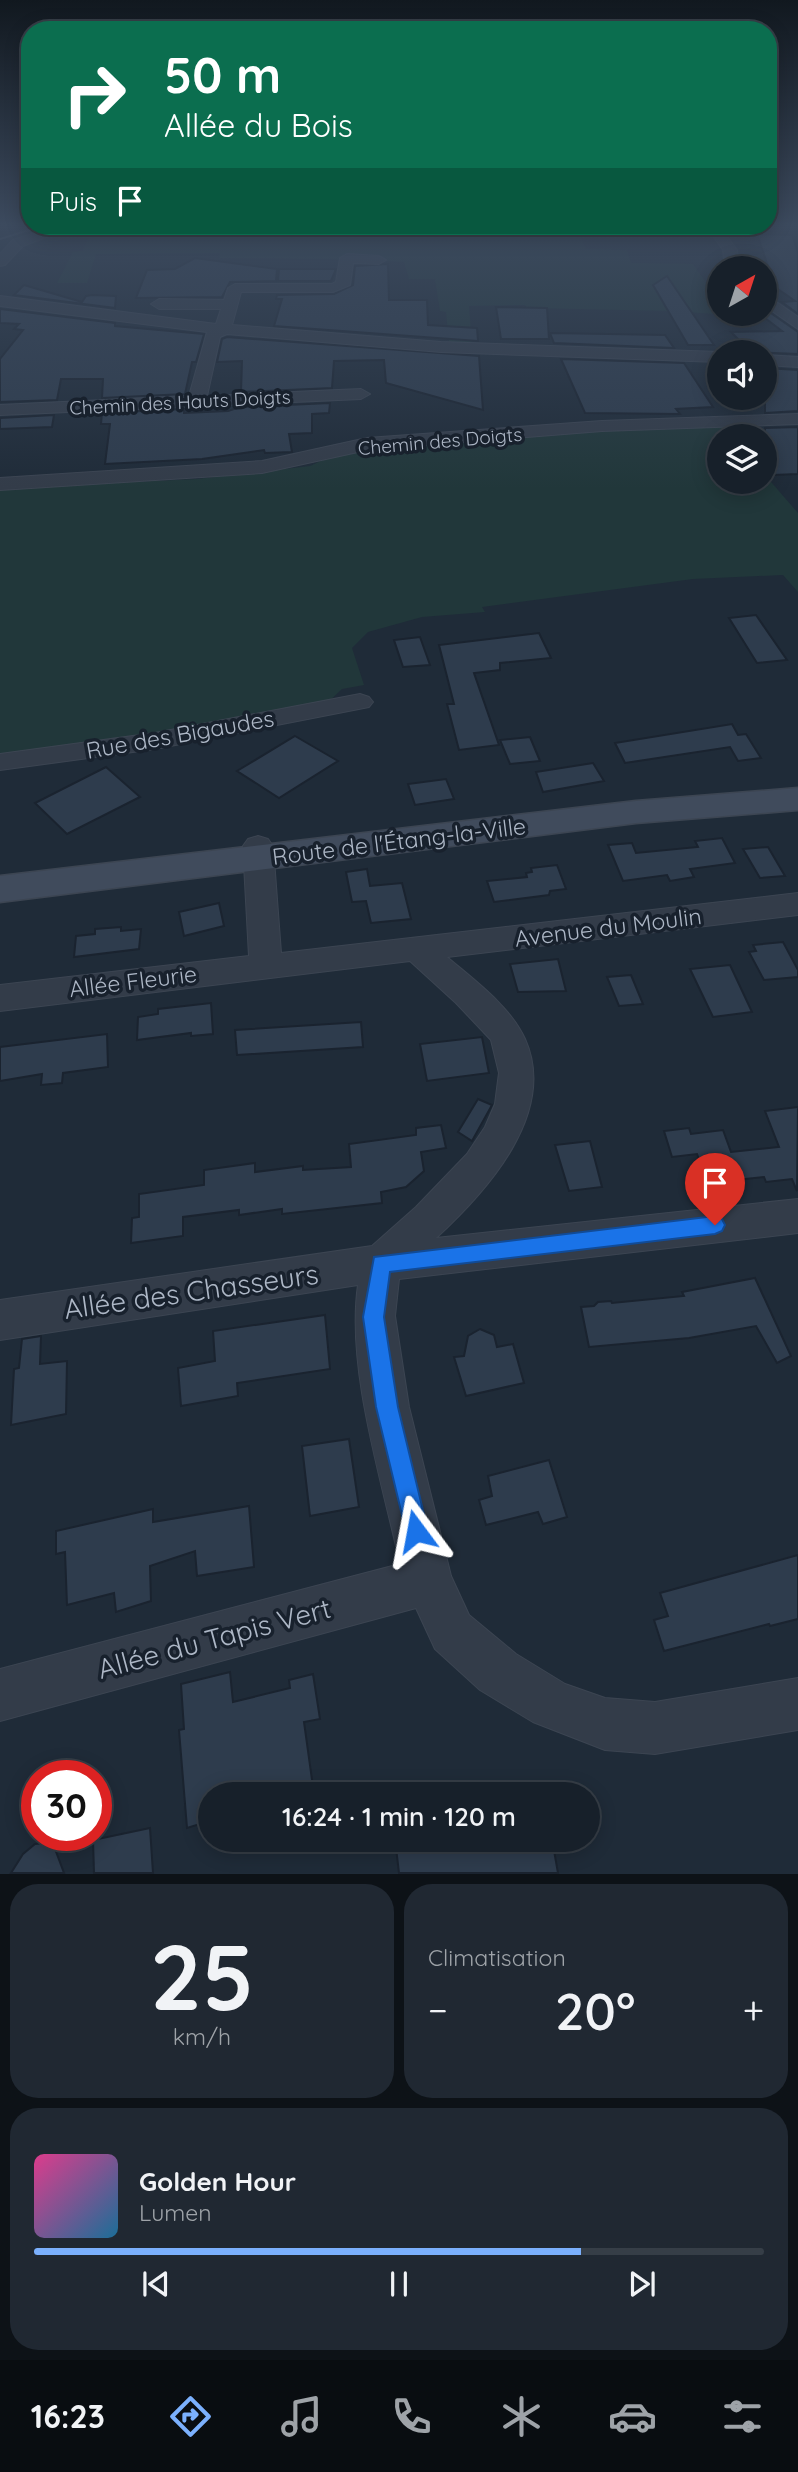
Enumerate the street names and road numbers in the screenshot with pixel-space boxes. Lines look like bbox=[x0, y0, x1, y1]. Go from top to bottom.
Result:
street label: Chemin des Hauts Doigts bbox=[69, 384, 291, 420]
street label: Chemin des Doigts bbox=[357, 422, 523, 460]
street label: Rue des Bigaudes bbox=[84, 703, 276, 765]
street label: Route de l'Étang-la-Ville bbox=[271, 811, 527, 871]
street label: Avenue du Moulin bbox=[513, 901, 703, 953]
street label: Allée Fleurie bbox=[67, 959, 199, 1003]
street label: Allée des Chasseurs bbox=[61, 1256, 321, 1326]
street label: Allée du Tapis Vert bbox=[94, 1590, 334, 1686]

